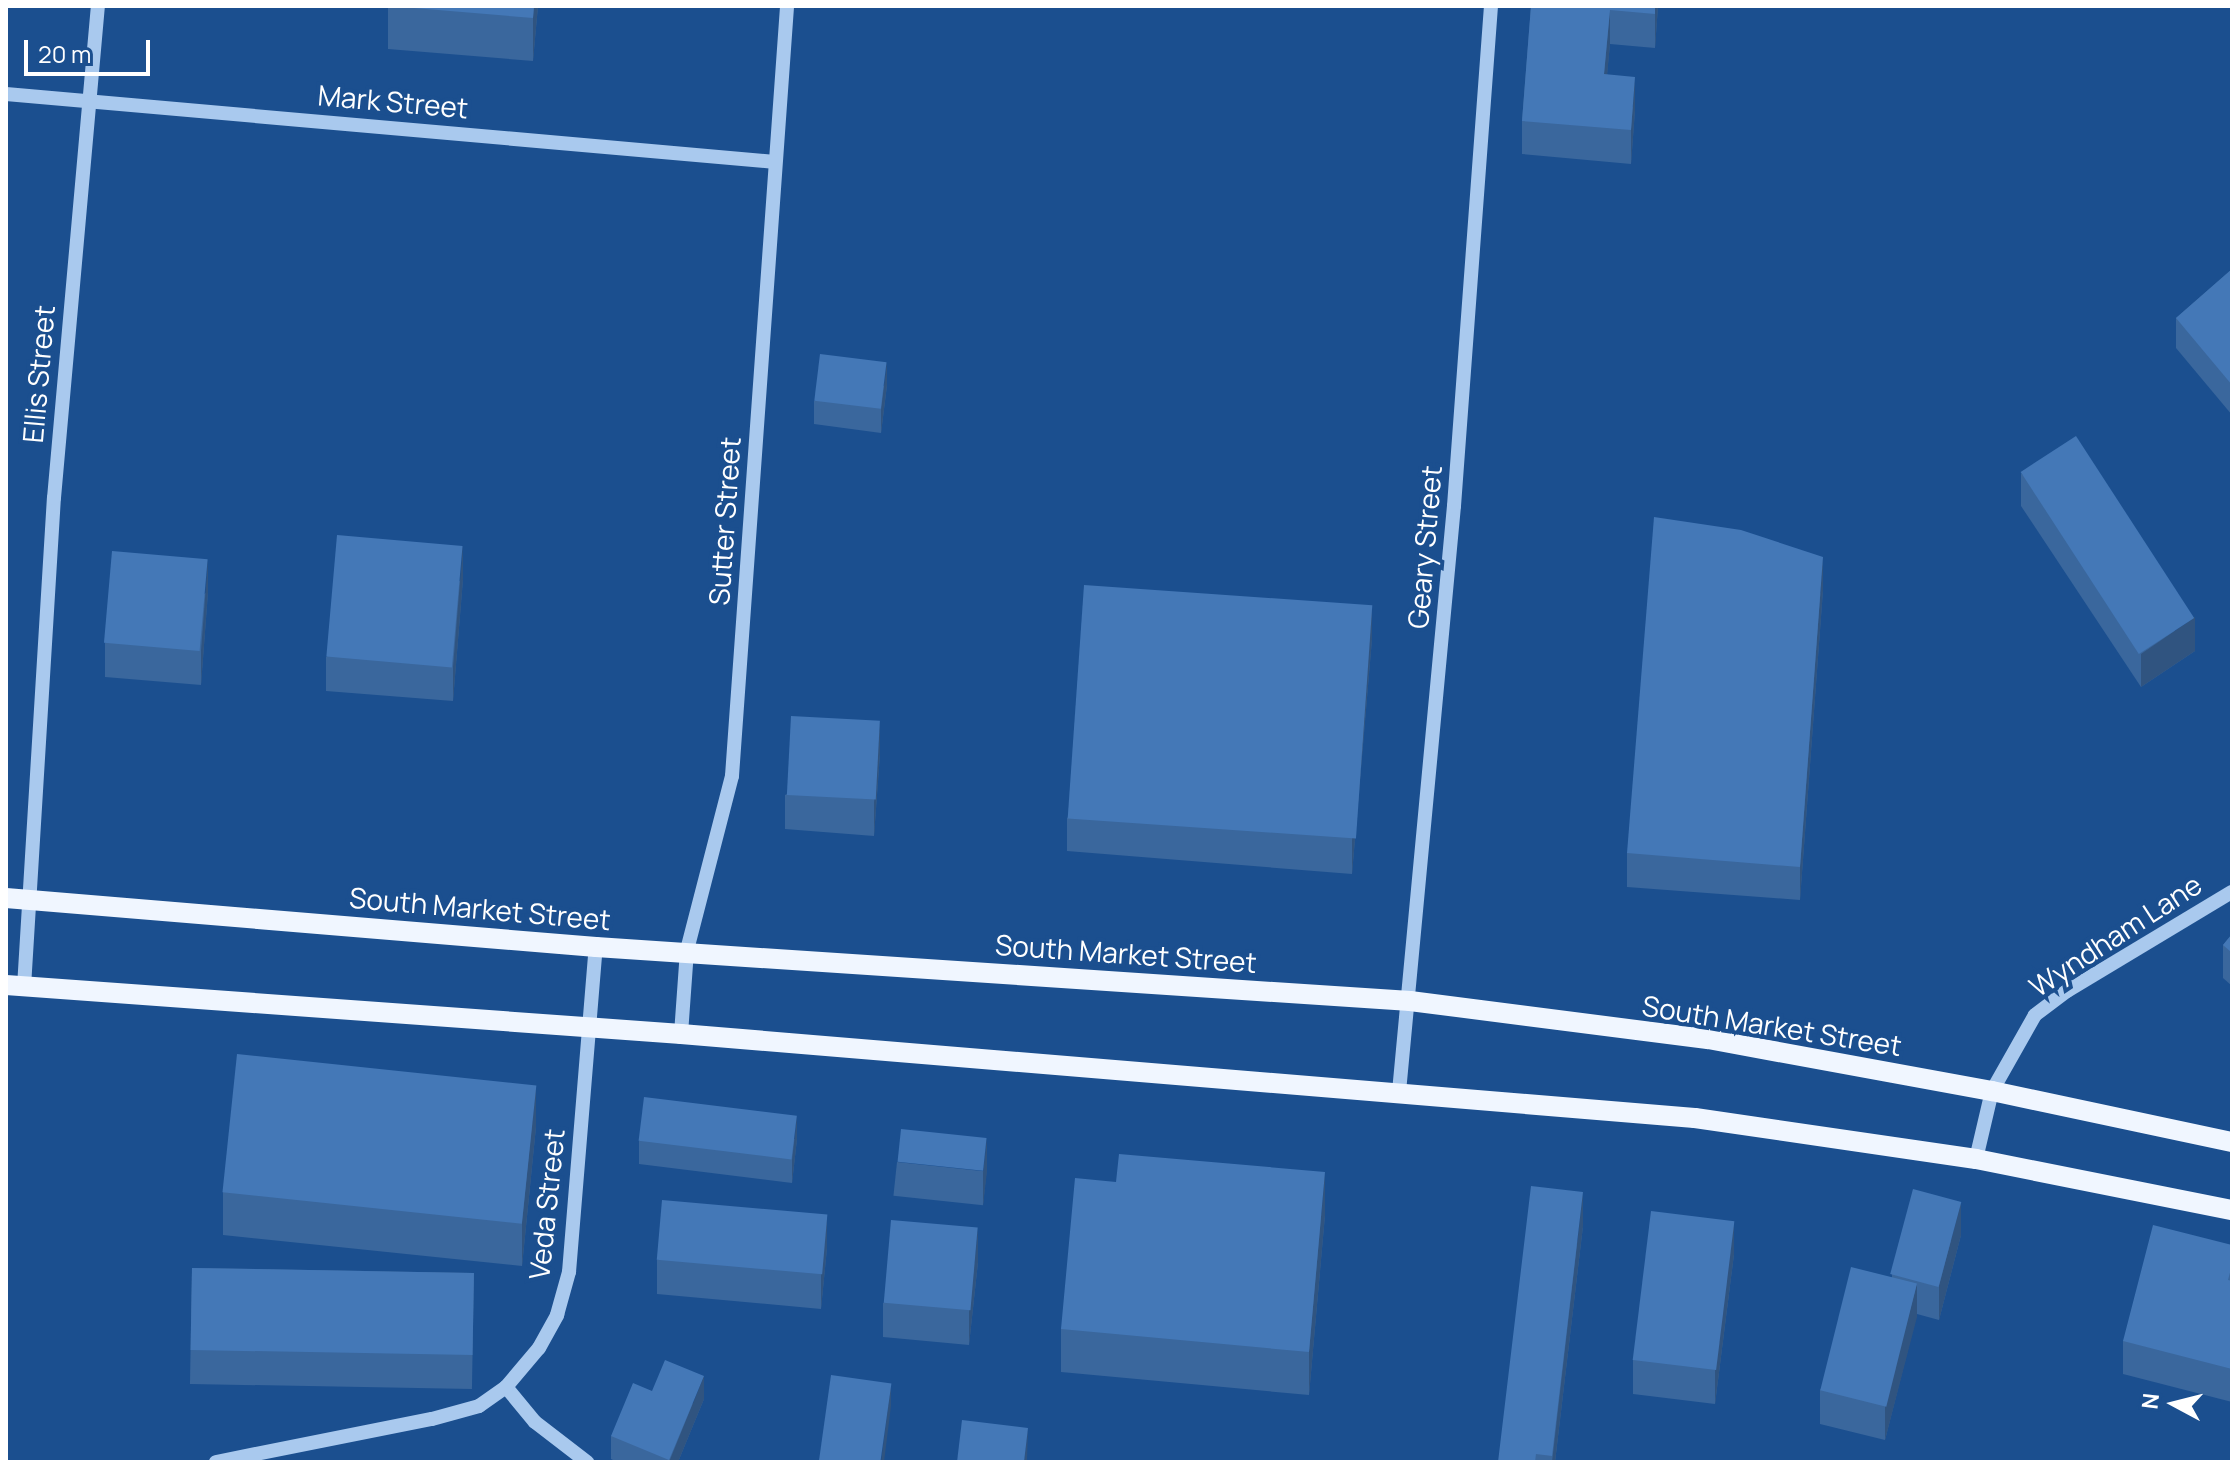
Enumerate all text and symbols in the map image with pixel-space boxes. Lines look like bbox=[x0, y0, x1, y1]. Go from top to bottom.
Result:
scale bar bbox=[28, 24, 154, 74]
text: 20 m bbox=[38, 37, 91, 70]
street label: Mark Street bbox=[316, 78, 470, 124]
street label: Ellis Street bbox=[15, 304, 61, 444]
street label: Sutter Street bbox=[701, 436, 747, 606]
street label: Geary Street bbox=[1400, 464, 1448, 630]
street label: Wyndham Lane bbox=[2023, 867, 2207, 1003]
street label: South Market Street bbox=[348, 880, 612, 936]
street label: South Market Street bbox=[994, 927, 1258, 979]
street label: South Market Street bbox=[1640, 988, 1904, 1062]
street label: Veda Street bbox=[521, 1127, 571, 1281]
north arrow bbox=[2134, 1364, 2214, 1444]
text: N bbox=[2134, 1391, 2166, 1411]

